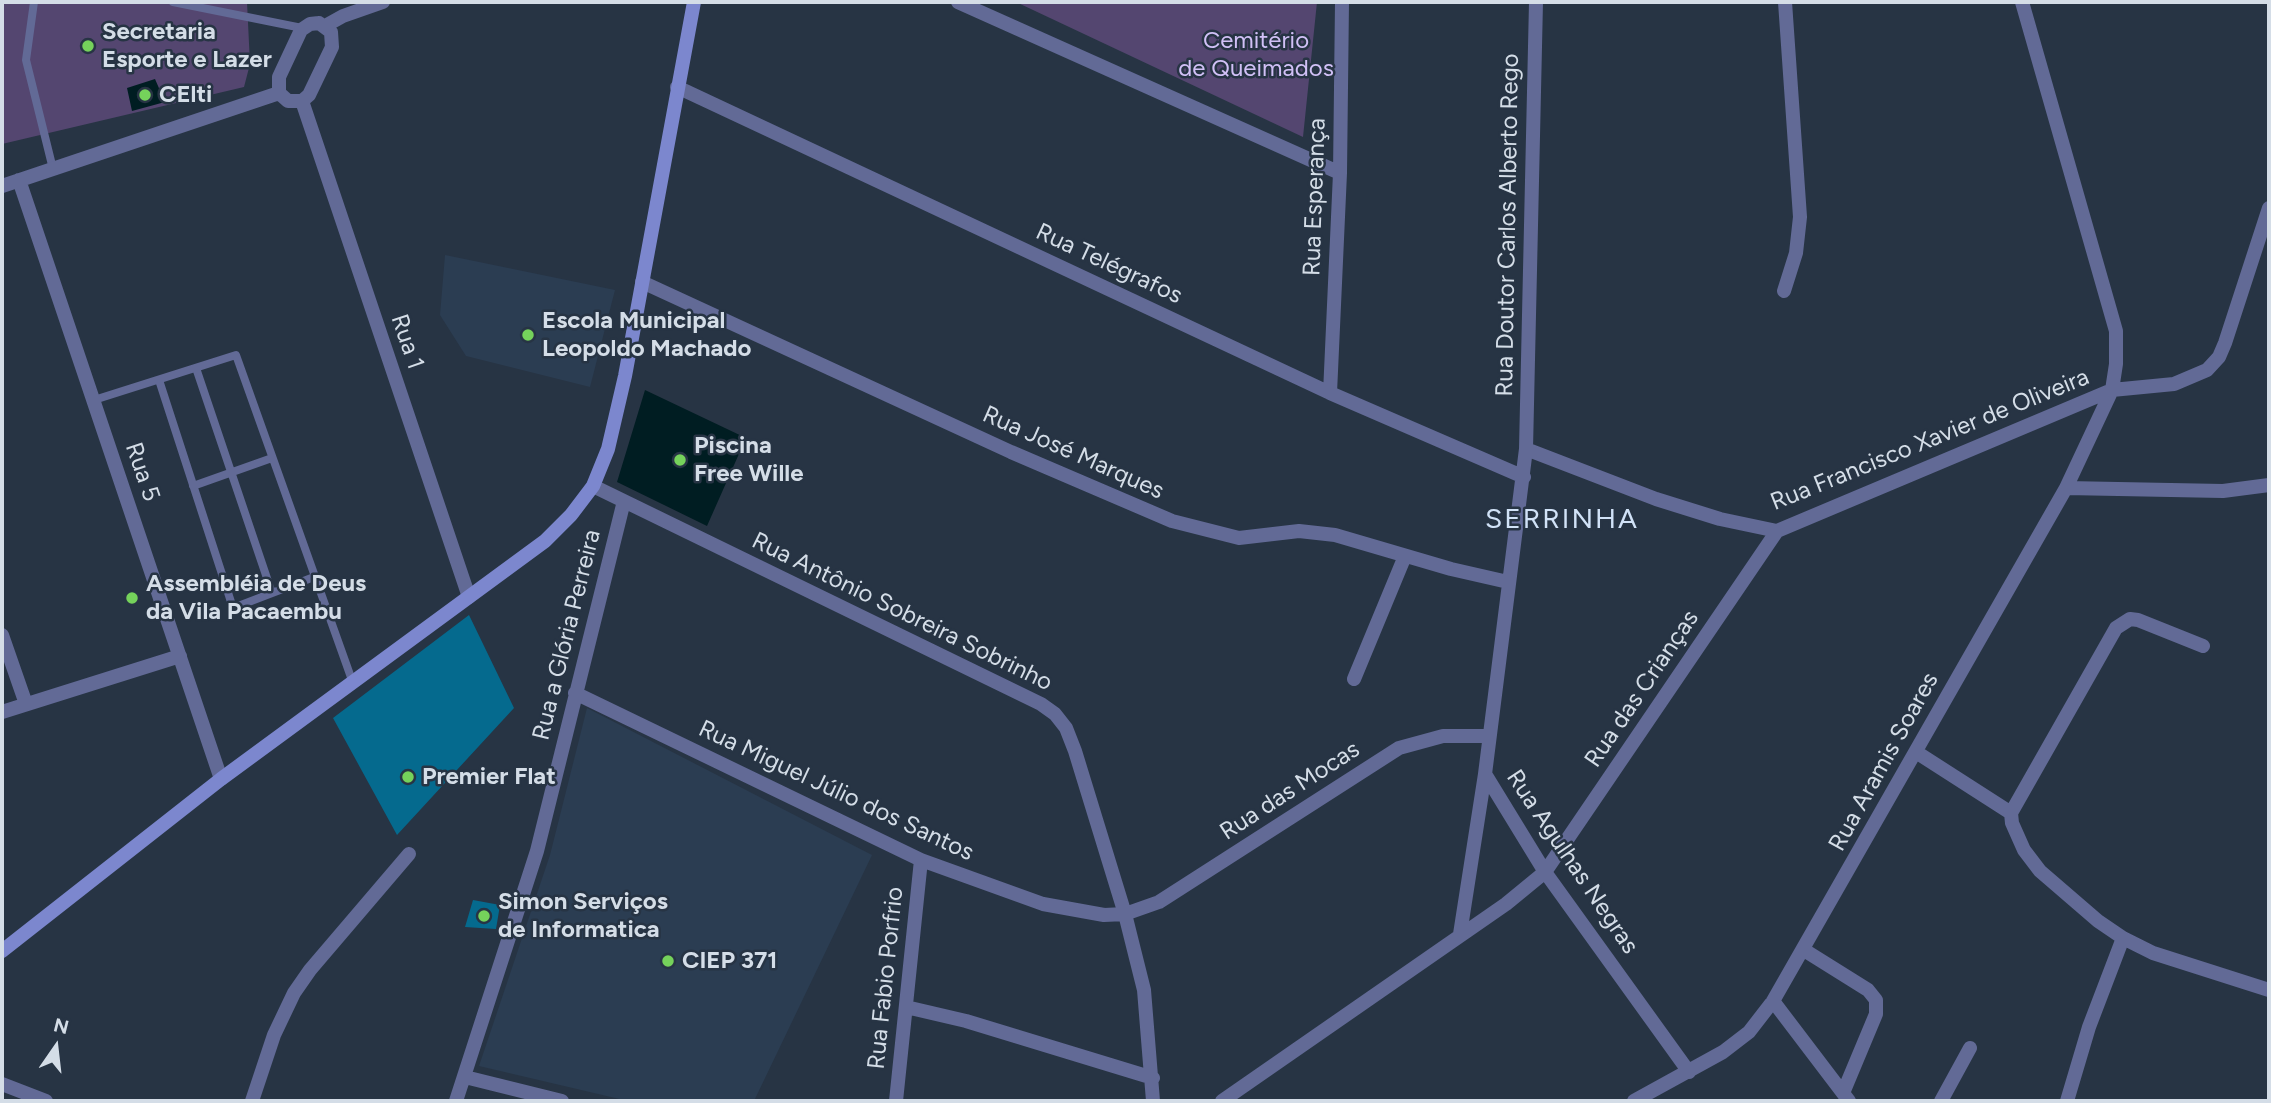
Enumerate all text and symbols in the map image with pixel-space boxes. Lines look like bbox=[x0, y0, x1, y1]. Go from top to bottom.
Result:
place label: Secretaria Esporte e Lazer bbox=[102, 18, 272, 74]
park label: Cemitério de Queimados bbox=[1178, 27, 1334, 83]
marker: Secretaria Esporte e Lazer bbox=[80, 38, 96, 54]
street label: Rua Doutor Carlos Alberto Rego bbox=[1491, 53, 1525, 397]
place label: CElti bbox=[159, 81, 212, 109]
marker: CElti bbox=[137, 87, 153, 103]
street label: Rua Esperança bbox=[1298, 117, 1332, 277]
street label: Rua Telégrafos bbox=[1031, 218, 1187, 310]
place label: Escola Municipal Leopoldo Machado bbox=[542, 307, 751, 363]
street label: Rua 1 bbox=[384, 311, 430, 373]
marker: Escola Municipal Leopoldo Machado bbox=[520, 327, 536, 343]
street label: Rua Francisco Xavier de Oliveira bbox=[1767, 363, 2093, 517]
street label: Rua José Marques bbox=[978, 400, 1168, 506]
place label: Piscina Free Wille bbox=[694, 432, 803, 488]
street label: Rua 5 bbox=[119, 439, 165, 505]
marker: Piscina Free Wille bbox=[672, 452, 688, 468]
district label: SERRINHA bbox=[1486, 503, 1638, 537]
street label: Rua a Glória Perreira bbox=[527, 527, 607, 743]
street label: Rua Antônio Sobreira Sobrinho bbox=[747, 527, 1057, 697]
place label: Assembléia de Deus da Vila Pacaembu bbox=[146, 570, 366, 626]
marker: Assembléia de Deus da Vila Pacaembu bbox=[124, 590, 140, 606]
street label: Rua das Crianças bbox=[1579, 605, 1705, 773]
street label: Rua Aramis Soares bbox=[1823, 668, 1945, 856]
street label: Rua Miguel Júlio dos Santos bbox=[694, 714, 978, 868]
street label: Rua das Mocas bbox=[1215, 735, 1365, 847]
place label: Premier Flat bbox=[422, 763, 556, 791]
street label: Rua Agulhas Negras bbox=[1500, 765, 1644, 959]
marker: Premier Flat bbox=[400, 769, 416, 785]
street label: Rua Fabio Porfrio bbox=[862, 885, 910, 1071]
place label: Simon Serviços de Informatica bbox=[498, 888, 668, 944]
marker: Simon Serviços de Informatica bbox=[476, 908, 492, 924]
place label: CIEP 371 bbox=[682, 947, 777, 975]
marker: CIEP 371 bbox=[660, 953, 676, 969]
north arrow bbox=[21, 1012, 91, 1082]
text: N bbox=[51, 1013, 71, 1039]

